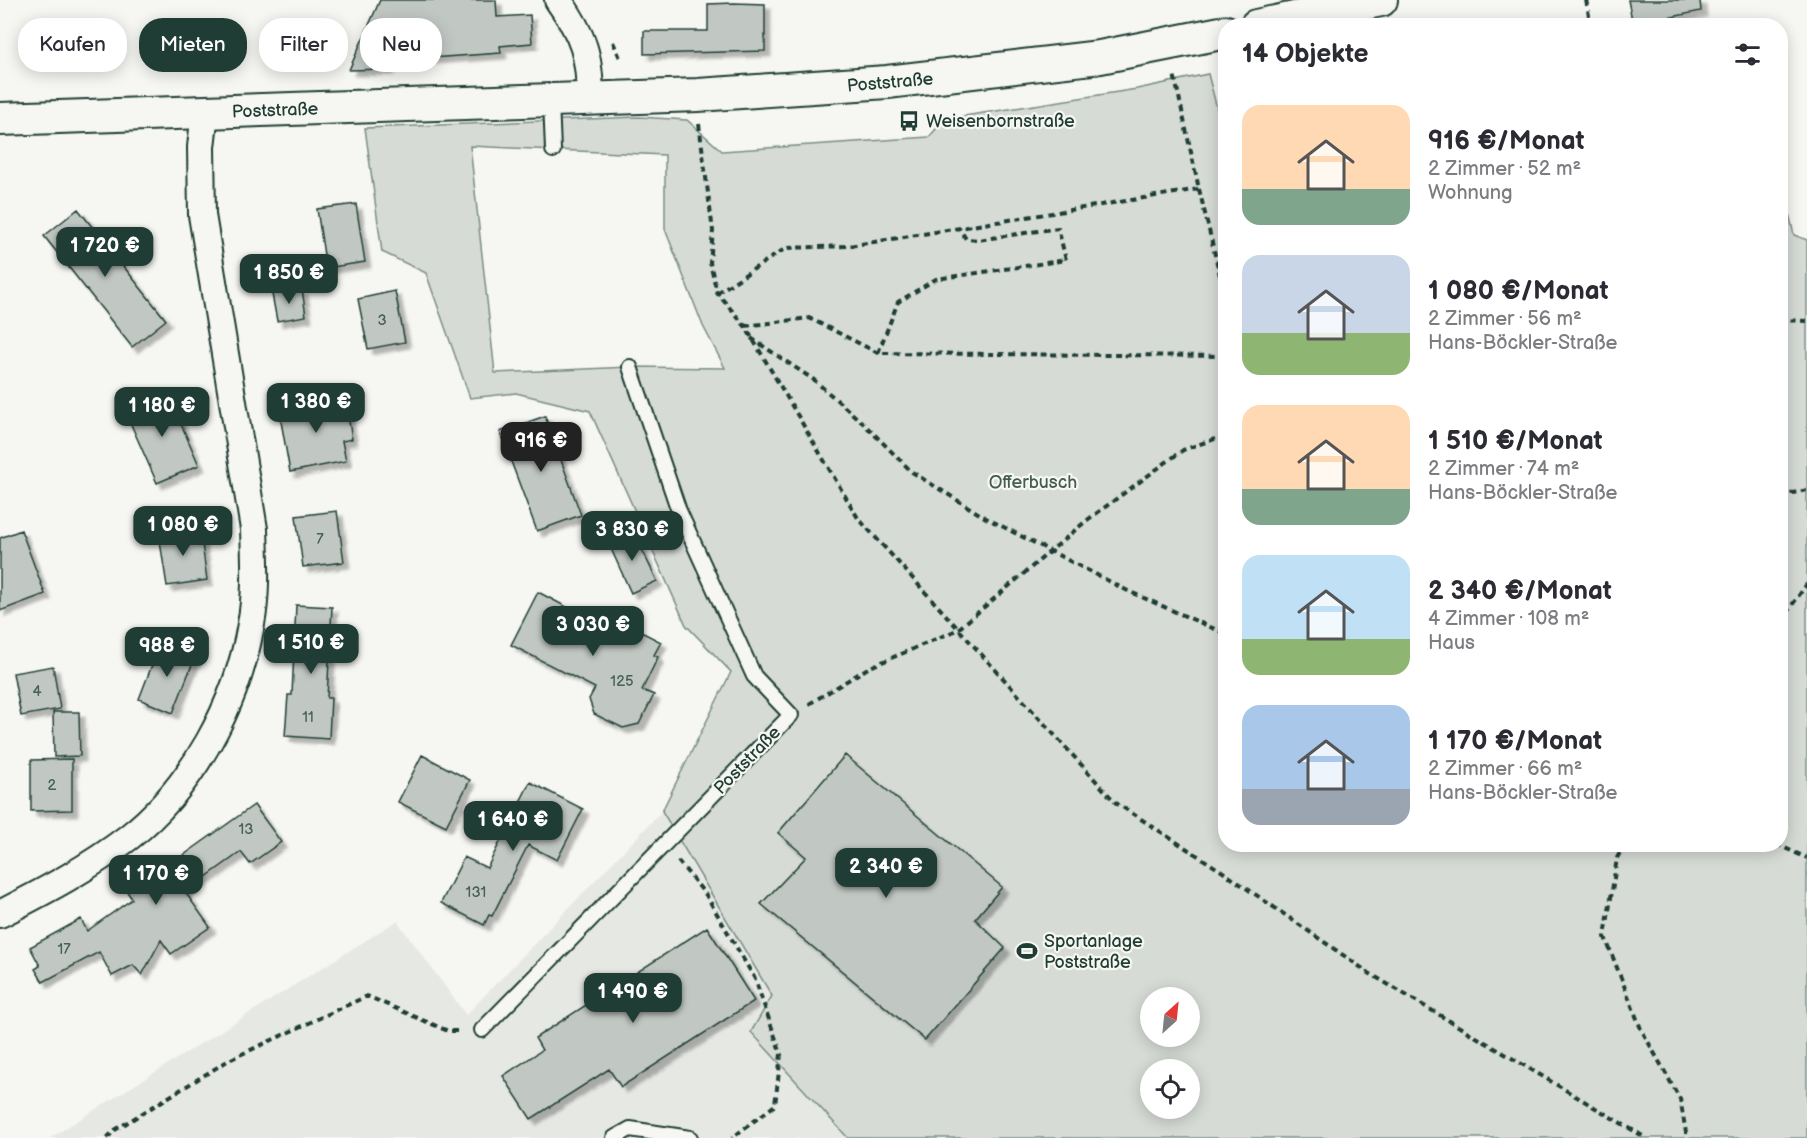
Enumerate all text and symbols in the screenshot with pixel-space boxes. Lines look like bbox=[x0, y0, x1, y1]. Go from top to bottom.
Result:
chip: Kaufen bbox=[18, 18, 127, 72]
chip: Mieten bbox=[139, 18, 247, 72]
chip: Filter bbox=[259, 18, 348, 72]
chip: Neu bbox=[360, 18, 442, 72]
icon: filters bbox=[1731, 38, 1764, 71]
text: 14 Objekte bbox=[1242, 39, 1369, 70]
street label: Poststraße bbox=[846, 68, 934, 97]
street label: Poststraße bbox=[231, 98, 319, 123]
bus stop icon: Weisenbornstraße bbox=[897, 109, 921, 133]
place label: Weisenbornstraße bbox=[926, 111, 1075, 132]
text: 916 €/Monat bbox=[1428, 126, 1584, 157]
icon: home bbox=[1290, 129, 1362, 201]
text: 2 Zimmer · 52 m² bbox=[1428, 157, 1581, 181]
text: Wohnung bbox=[1428, 181, 1513, 205]
pin: 1 720 € bbox=[50, 227, 160, 278]
text: 1 720 € bbox=[70, 234, 140, 258]
pin: 1 850 € bbox=[234, 254, 344, 305]
text: 1 850 € bbox=[254, 261, 324, 285]
text: 1 080 €/Monat bbox=[1428, 276, 1608, 307]
icon: home bbox=[1290, 279, 1362, 351]
text: 2 Zimmer · 56 m² bbox=[1428, 307, 1582, 331]
house number: 3 bbox=[377, 311, 387, 330]
text: Hans-Böckler-Straße bbox=[1428, 331, 1617, 355]
pin: 1 380 € bbox=[261, 383, 371, 434]
pin: 1 180 € bbox=[107, 387, 217, 438]
text: 1 380 € bbox=[281, 390, 351, 414]
text: 1 180 € bbox=[128, 394, 196, 418]
pin: 916 € bbox=[499, 422, 583, 473]
text: 1 510 €/Monat bbox=[1428, 426, 1603, 457]
text: 916 € bbox=[515, 429, 567, 453]
icon: home bbox=[1290, 429, 1362, 501]
text: 2 Zimmer · 74 m² bbox=[1428, 457, 1579, 481]
park label: Offerbusch bbox=[989, 472, 1077, 493]
text: Hans-Böckler-Straße bbox=[1428, 481, 1617, 505]
pin: 1 080 € bbox=[128, 506, 238, 557]
pin: 3 830 € bbox=[577, 511, 687, 562]
text: 1 080 € bbox=[147, 513, 219, 537]
text: 3 830 € bbox=[595, 518, 669, 542]
house number: 7 bbox=[316, 530, 324, 549]
text: 2 340 €/Monat bbox=[1428, 576, 1612, 607]
icon: home bbox=[1290, 579, 1362, 651]
pin: 3 030 € bbox=[538, 606, 648, 657]
text: 4 Zimmer · 108 m² bbox=[1428, 607, 1589, 631]
text: 3 030 € bbox=[556, 613, 630, 637]
pin: 1 510 € bbox=[256, 624, 366, 675]
pin: 988 € bbox=[125, 627, 209, 678]
text: 1 510 € bbox=[278, 631, 344, 655]
text: Haus bbox=[1428, 631, 1475, 655]
text: 988 € bbox=[139, 634, 195, 658]
house number: 125 bbox=[610, 672, 634, 691]
house number: 4 bbox=[32, 682, 42, 701]
house number: 11 bbox=[302, 708, 314, 727]
street label: Poststraße bbox=[710, 722, 785, 799]
text: 1 170 €/Monat bbox=[1428, 726, 1602, 757]
icon: home bbox=[1290, 729, 1362, 801]
text: 2 Zimmer · 66 m² bbox=[1428, 757, 1582, 781]
house number: 2 bbox=[48, 776, 57, 795]
text: Hans-Böckler-Straße bbox=[1428, 781, 1617, 805]
pin: 1 640 € bbox=[458, 801, 568, 852]
text: 1 640 € bbox=[478, 808, 548, 832]
house number: 13 bbox=[238, 820, 254, 839]
pin: 2 340 € bbox=[831, 848, 941, 899]
pin: 1 170 € bbox=[101, 855, 211, 906]
text: 2 340 € bbox=[849, 855, 923, 879]
text: 1 170 € bbox=[123, 862, 189, 886]
house number: 131 bbox=[466, 883, 486, 902]
place label: Sportanlage Poststraße bbox=[1044, 931, 1143, 973]
sports icon: Sportanlage Poststraße bbox=[1015, 939, 1039, 963]
house number: 17 bbox=[57, 940, 71, 959]
pin: 1 490 € bbox=[578, 973, 688, 1024]
text: 1 490 € bbox=[598, 980, 668, 1004]
north arrow bbox=[1140, 987, 1200, 1047]
map controls bbox=[1140, 987, 1200, 1119]
button: locate bbox=[1140, 1059, 1200, 1119]

